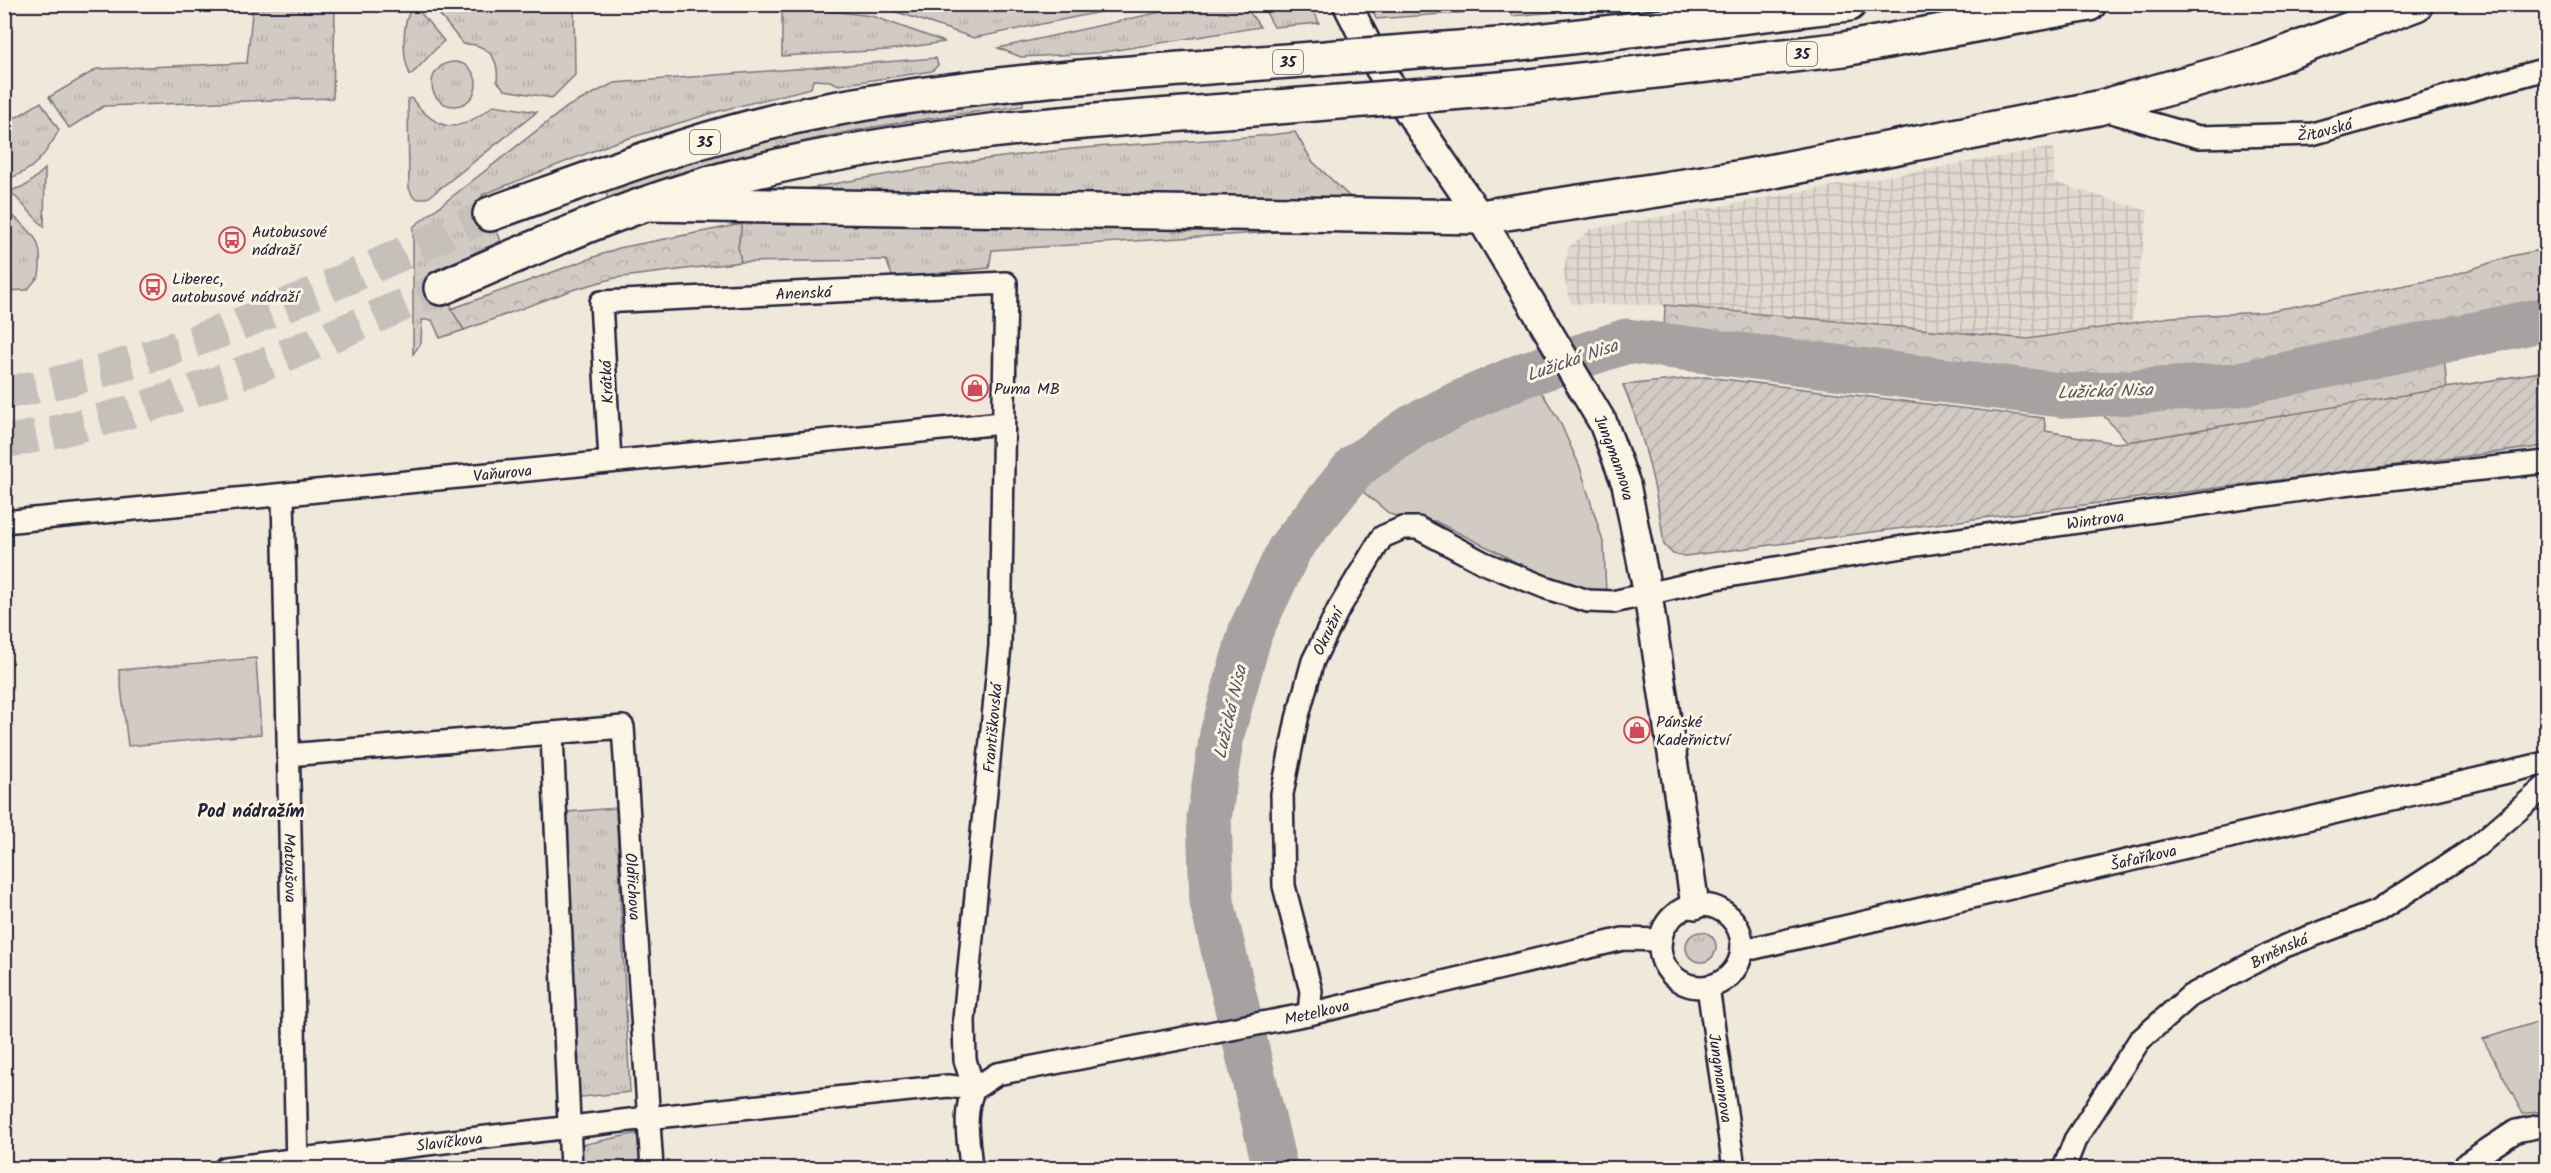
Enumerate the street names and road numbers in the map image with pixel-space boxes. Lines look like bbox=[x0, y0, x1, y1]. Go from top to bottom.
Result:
road number: 35 bbox=[1787, 42, 1817, 66]
road number: 35 bbox=[1273, 50, 1303, 74]
street label: Žitavská bbox=[2297, 112, 2357, 148]
road number: 35 bbox=[690, 130, 720, 154]
street label: Anenská bbox=[775, 280, 834, 308]
street label: Krátká bbox=[594, 358, 621, 404]
street label: Jungmannova bbox=[1587, 410, 1640, 503]
street label: Vaňurova bbox=[472, 459, 533, 489]
street label: Wintrova bbox=[2065, 504, 2126, 537]
street label: Okružní bbox=[1307, 602, 1352, 660]
street label: Františkovská bbox=[977, 681, 1010, 774]
street label: Matoušova bbox=[276, 833, 302, 903]
street label: Šafaříkova bbox=[2108, 839, 2179, 878]
street label: Oldřichova bbox=[617, 852, 647, 921]
street label: Brněnská bbox=[2246, 927, 2313, 976]
street label: Metelkova bbox=[1282, 994, 1352, 1032]
street label: Jungmannova bbox=[1701, 1032, 1738, 1125]
street label: Slavíčkova bbox=[415, 1127, 484, 1159]

